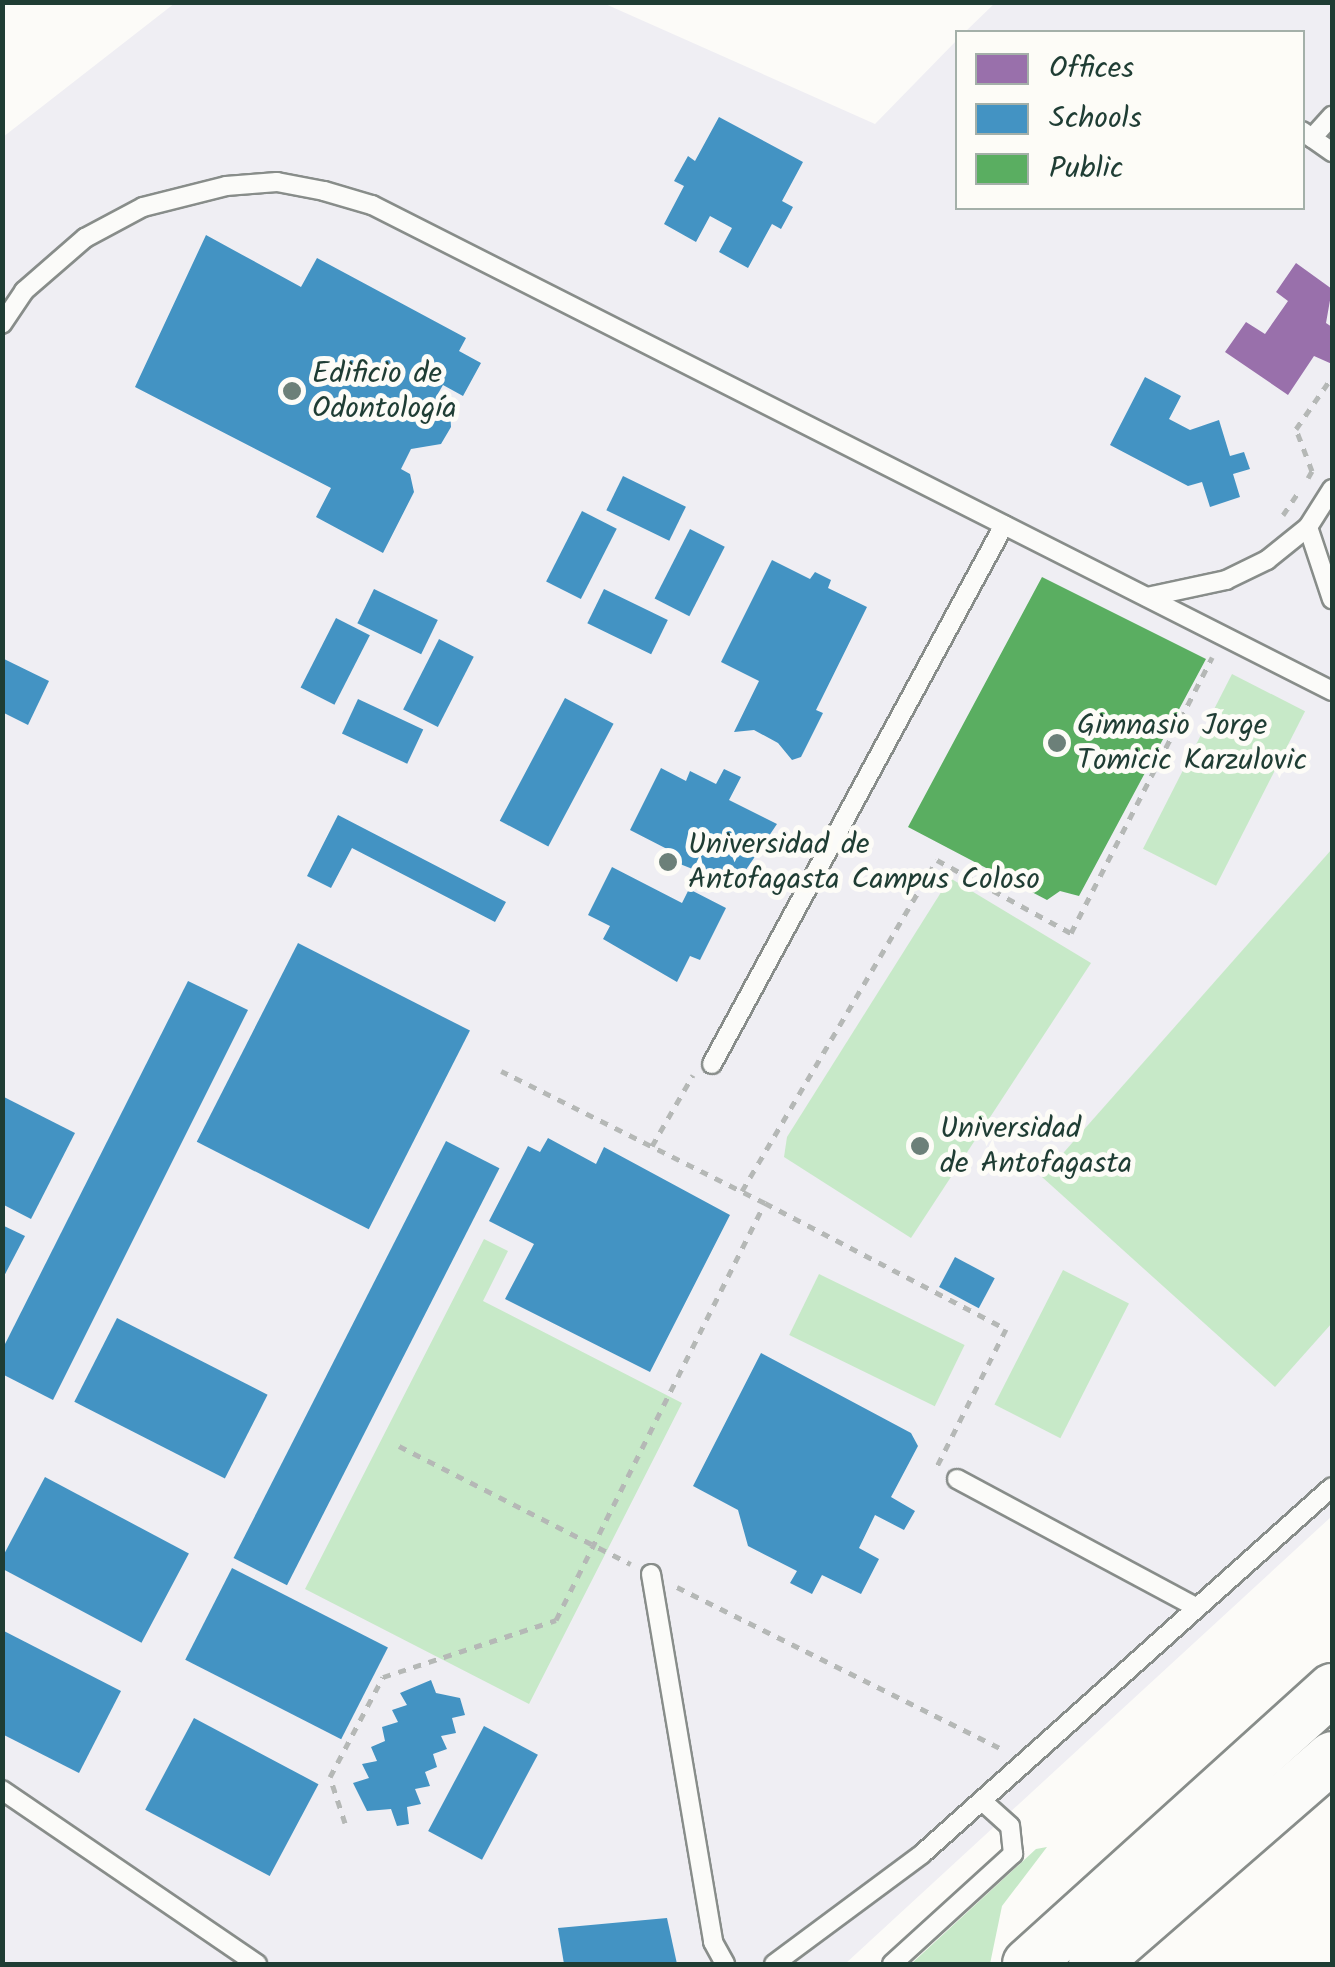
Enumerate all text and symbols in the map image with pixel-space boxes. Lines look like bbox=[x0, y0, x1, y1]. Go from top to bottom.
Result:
legend bbox=[955, 30, 1305, 210]
text: Offices bbox=[1049, 45, 1134, 93]
text: Schools bbox=[1049, 95, 1142, 143]
text: Public bbox=[1049, 145, 1123, 193]
place label: Edificio de Odontología bbox=[312, 356, 457, 426]
marker: Edificio de Odontología bbox=[281, 380, 303, 402]
place label: Gimnasio Jorge Tomicic Karzulovic bbox=[1077, 708, 1307, 778]
marker: Gimnasio Jorge Tomicic Karzulovic bbox=[1046, 732, 1068, 754]
place label: Universidad de Antofagasta Campus Coloso bbox=[688, 827, 1040, 898]
marker: Universidad de Antofagasta Campus Coloso bbox=[657, 851, 679, 873]
place label: Universidad de Antofagasta bbox=[940, 1111, 1132, 1182]
marker: Universidad de Antofagasta bbox=[909, 1135, 931, 1157]

